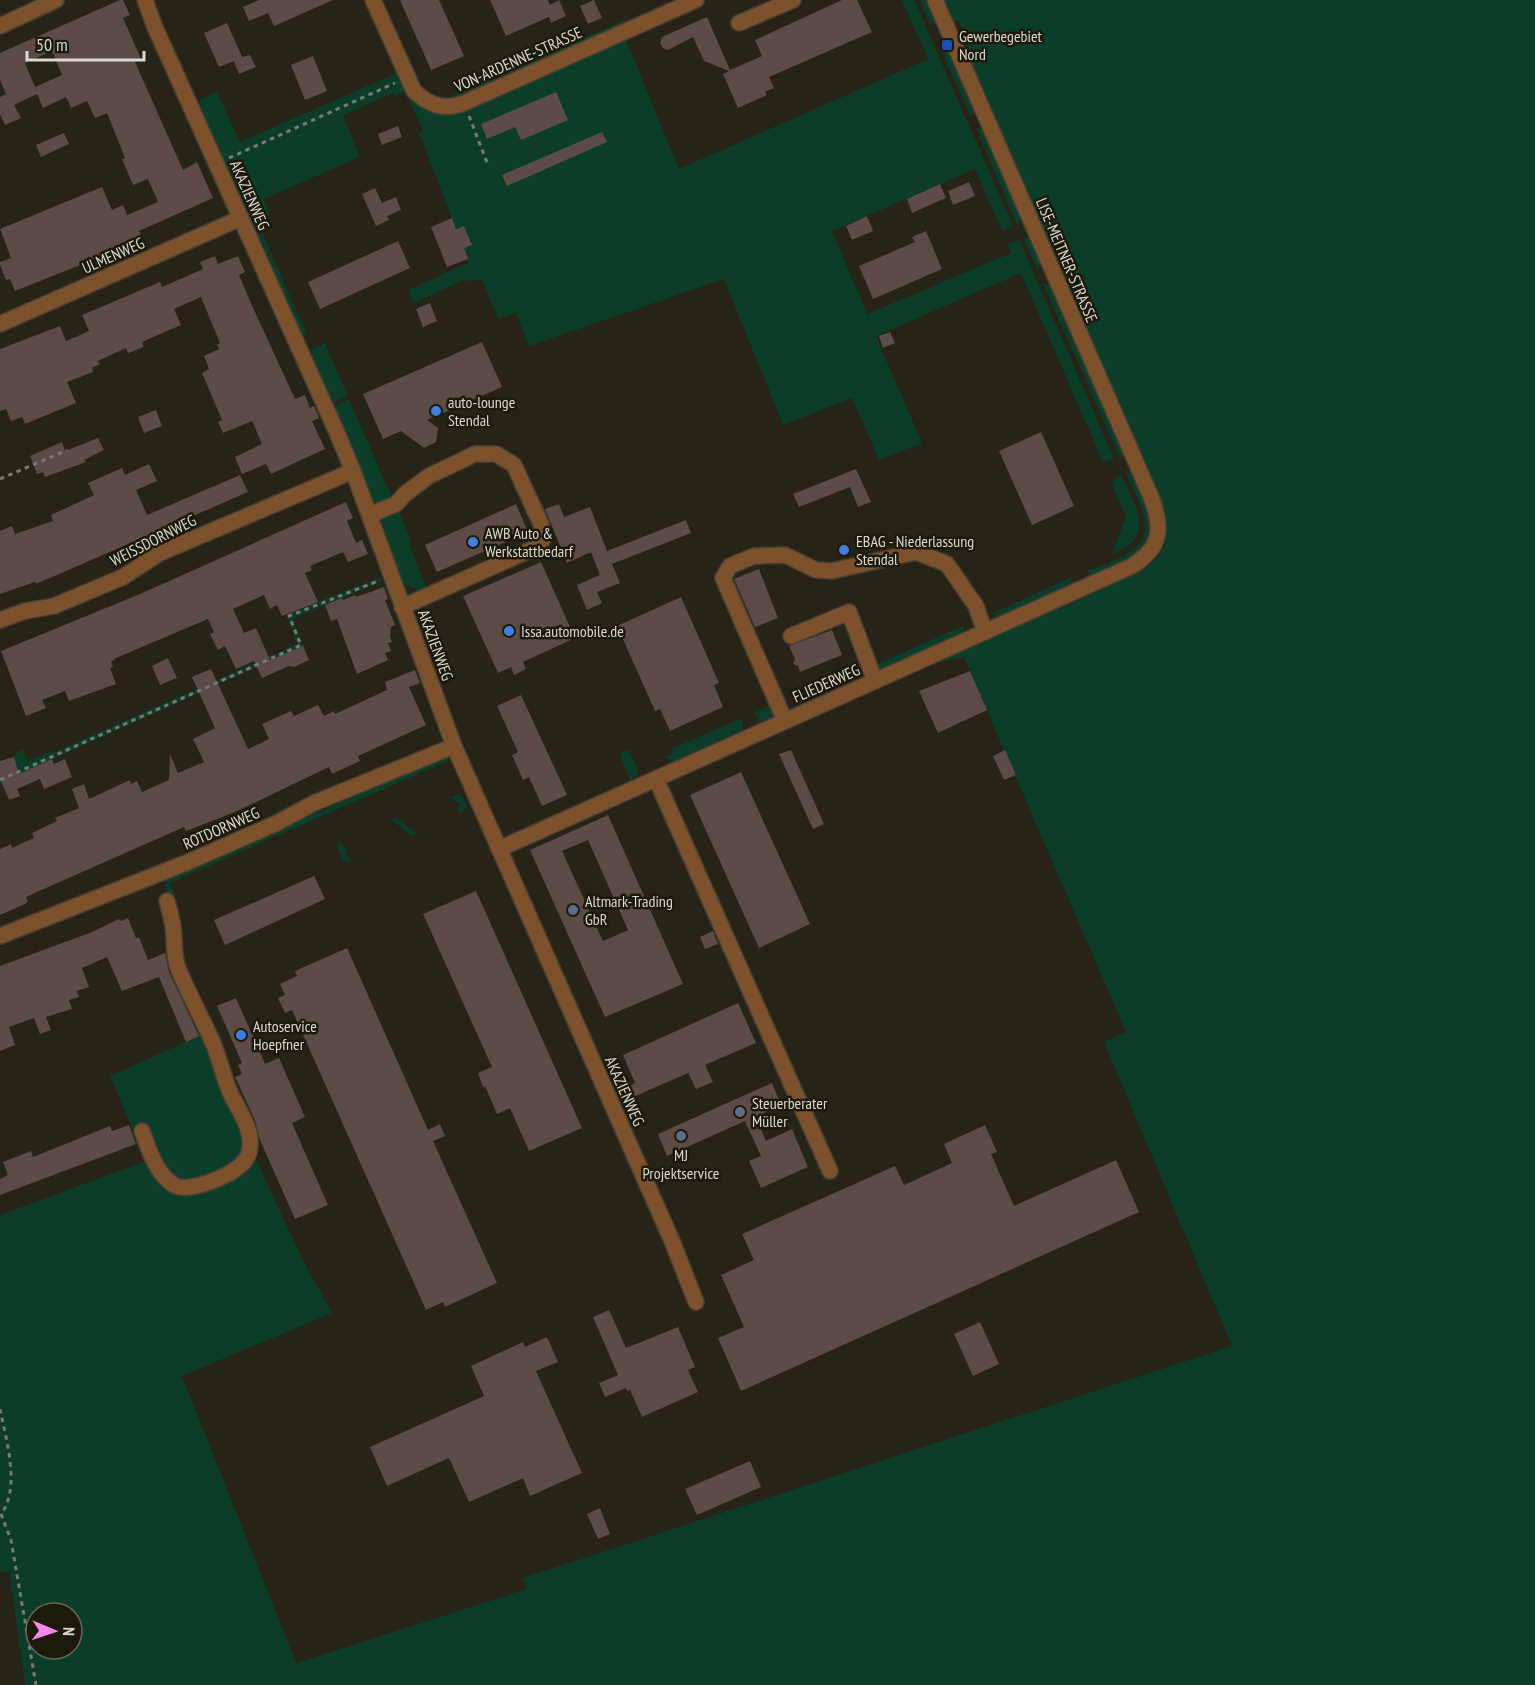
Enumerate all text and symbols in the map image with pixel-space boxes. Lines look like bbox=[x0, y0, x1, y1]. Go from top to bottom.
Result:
street label: VON-ARDENNE-STRASSE bbox=[450, 22, 585, 97]
scale bar bbox=[27, 24, 144, 62]
place label: Gewerbegebiet Nord bbox=[959, 26, 1043, 64]
text: 50 m bbox=[36, 33, 68, 56]
marker: Gewerbegebiet Nord bbox=[940, 38, 954, 52]
street label: AKAZIENWEG bbox=[226, 157, 274, 233]
street label: LISE-MEITNER-STRASSE bbox=[1032, 195, 1102, 325]
street label: ULMENWEG bbox=[79, 232, 147, 278]
place label: auto-lounge Stendal bbox=[448, 392, 515, 430]
marker: auto-lounge Stendal bbox=[429, 404, 443, 418]
street label: WEISSDORNWEG bbox=[107, 510, 200, 570]
place label: AWB Auto & Werkstattbedarf bbox=[485, 523, 574, 561]
place label: EBAG - Niederlassung Stendal bbox=[856, 531, 974, 569]
marker: AWB Auto & Werkstattbedarf bbox=[466, 535, 480, 549]
marker: EBAG - Niederlassung Stendal bbox=[837, 543, 851, 557]
street label: AKAZIENWEG bbox=[414, 607, 458, 683]
place label: Issa.automobile.de bbox=[521, 621, 624, 641]
marker: Issa.automobile.de bbox=[502, 624, 516, 638]
street label: FLIEDERWEG bbox=[789, 659, 863, 707]
street label: ROTDORNWEG bbox=[180, 802, 262, 854]
place label: Altmark-Trading GbR bbox=[585, 891, 673, 929]
marker: Altmark-Trading GbR bbox=[566, 903, 580, 917]
place label: Autoservice Hoepfner bbox=[253, 1016, 317, 1054]
marker: Autoservice Hoepfner bbox=[234, 1028, 248, 1042]
street label: AKAZIENWEG bbox=[601, 1053, 649, 1129]
place label: Steuerberater Müller bbox=[752, 1093, 828, 1131]
marker: Steuerberater Müller bbox=[733, 1105, 747, 1119]
marker: MJ Projektservice bbox=[674, 1129, 688, 1143]
place label: MJ Projektservice bbox=[643, 1145, 719, 1183]
north arrow bbox=[24, 1601, 84, 1661]
text: N bbox=[59, 1627, 79, 1636]

